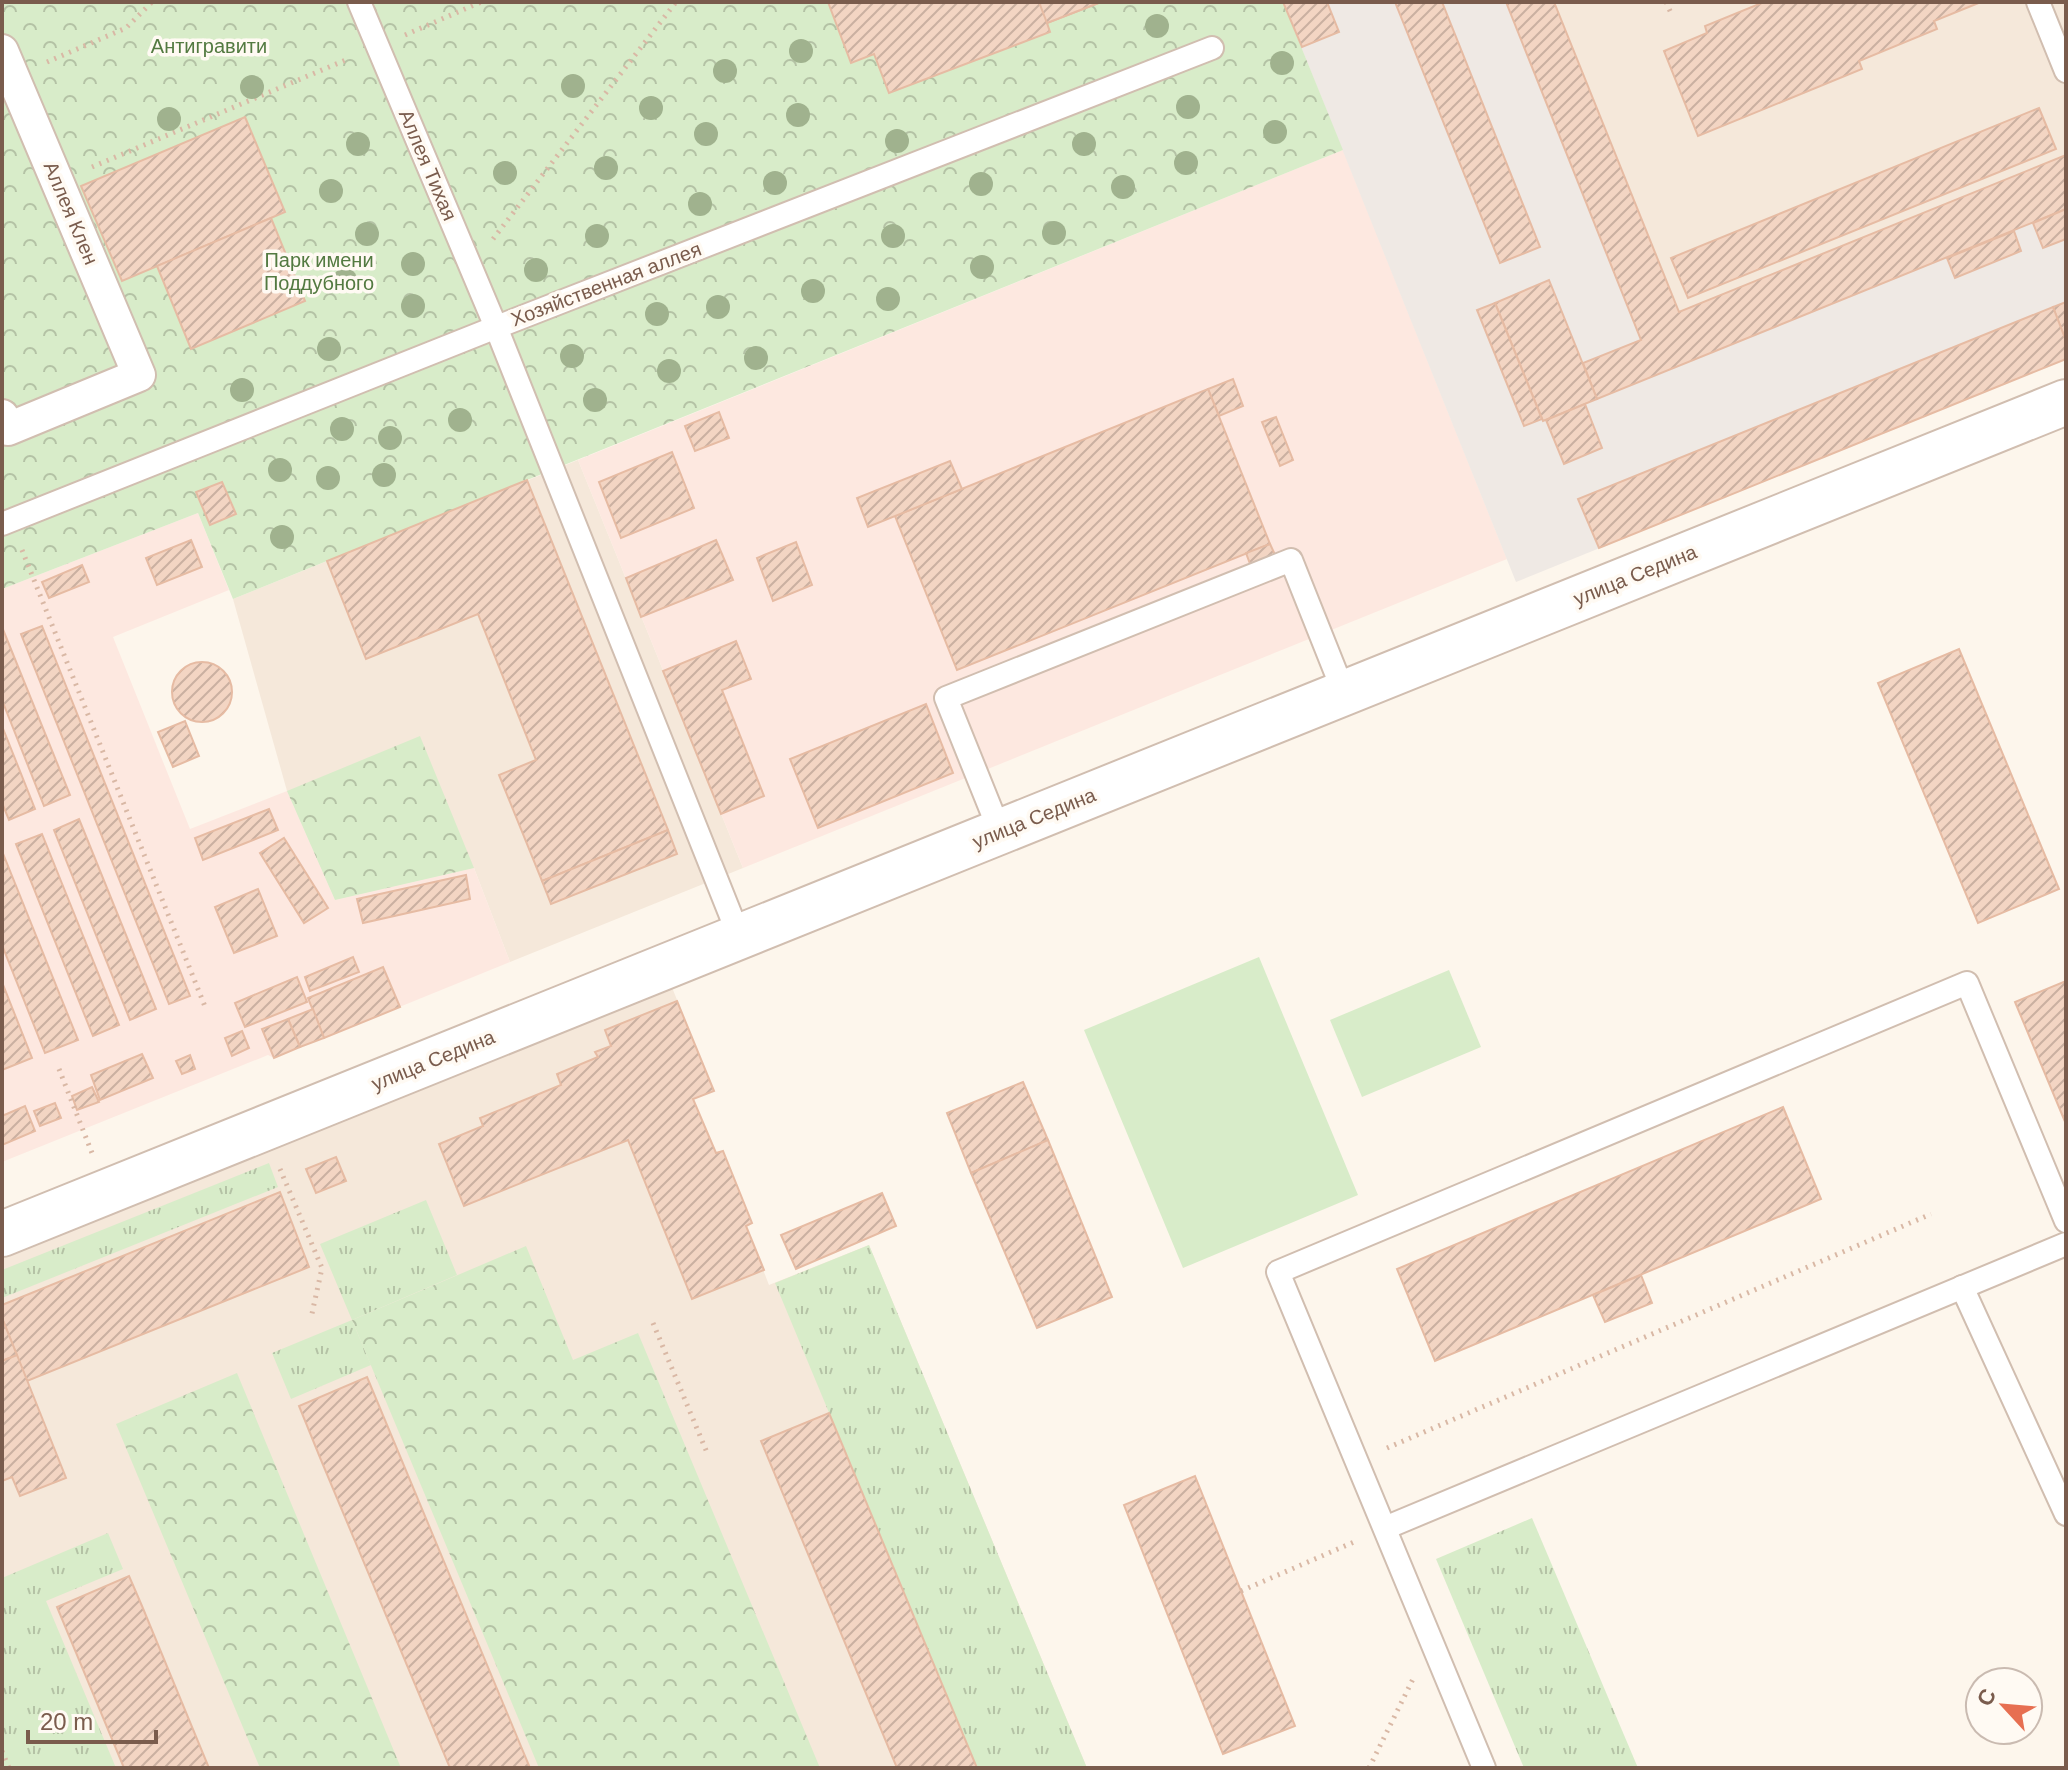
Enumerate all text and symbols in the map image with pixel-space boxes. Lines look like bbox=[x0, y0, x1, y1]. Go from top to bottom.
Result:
park label: Антигравити bbox=[151, 35, 267, 57]
street label: Аллея Тихая bbox=[395, 106, 461, 224]
street label: Аллея Клен bbox=[39, 158, 103, 268]
street label: Хозяйственная аллея bbox=[508, 238, 704, 330]
park label: Парк имени Поддубного bbox=[264, 249, 374, 294]
street label: улица Седина bbox=[1570, 540, 1701, 610]
street label: улица Седина bbox=[969, 783, 1100, 853]
street label: улица Седина bbox=[368, 1025, 499, 1095]
north arrow bbox=[1964, 1666, 2044, 1746]
text: С bbox=[1972, 1685, 2001, 1710]
scale bar bbox=[28, 1694, 156, 1744]
text: 20 m bbox=[40, 1708, 93, 1735]

